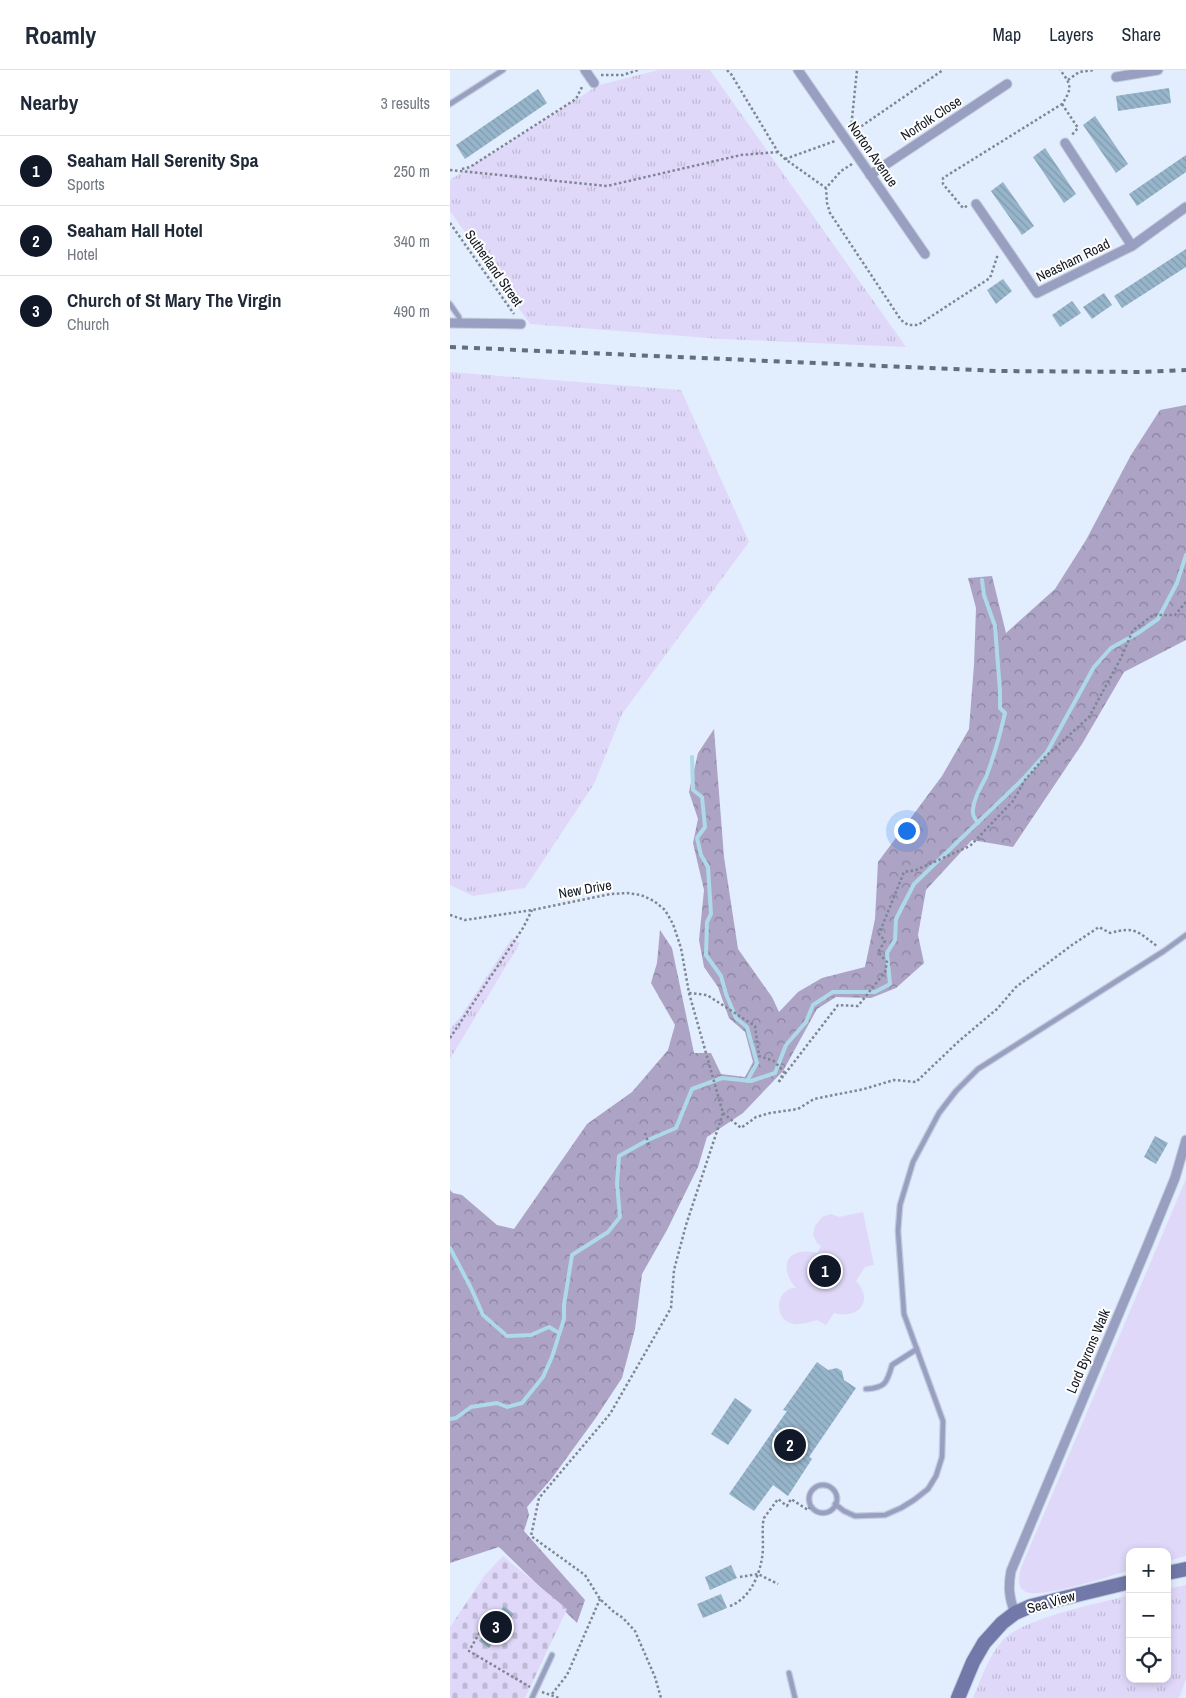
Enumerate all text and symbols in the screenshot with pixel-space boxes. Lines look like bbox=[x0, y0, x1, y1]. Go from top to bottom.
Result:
text: Roamly bbox=[25, 19, 96, 51]
text: Map bbox=[993, 22, 1021, 47]
text: Layers bbox=[1049, 22, 1094, 47]
text: Share bbox=[1122, 22, 1161, 47]
text: Nearby bbox=[20, 88, 78, 117]
text: 3 results bbox=[380, 92, 430, 114]
street label: Norfolk Close bbox=[897, 92, 965, 144]
street label: Norton Avenue bbox=[844, 118, 902, 190]
text: Seaham Hall Serenity Spa bbox=[67, 147, 258, 173]
text: 1 bbox=[32, 160, 40, 182]
text: 250 m bbox=[394, 160, 430, 182]
text: Sports bbox=[67, 173, 105, 195]
text: Seaham Hall Hotel bbox=[67, 217, 203, 243]
street label: Sutherland Street bbox=[461, 226, 527, 310]
text: 2 bbox=[32, 230, 40, 252]
text: 340 m bbox=[394, 230, 430, 252]
street label: Neasham Road bbox=[1033, 234, 1113, 286]
text: Hotel bbox=[67, 243, 98, 265]
text: Church of St Mary The Virgin bbox=[67, 287, 281, 313]
text: 3 bbox=[32, 300, 40, 322]
text: 490 m bbox=[394, 300, 430, 322]
text: Church bbox=[67, 313, 109, 335]
your location bbox=[894, 818, 920, 844]
street label: New Drive bbox=[557, 875, 613, 903]
pin: 1 bbox=[809, 1252, 841, 1290]
street label: Lord Byrons Walk bbox=[1062, 1306, 1114, 1396]
pin: 2 bbox=[774, 1426, 806, 1464]
map controls bbox=[1126, 1548, 1171, 1683]
button: + bbox=[1126, 1548, 1171, 1593]
street label: Sea View bbox=[1025, 1586, 1078, 1617]
button: − bbox=[1126, 1593, 1171, 1638]
pin: 3 bbox=[480, 1608, 512, 1646]
button: locate bbox=[1126, 1638, 1171, 1683]

